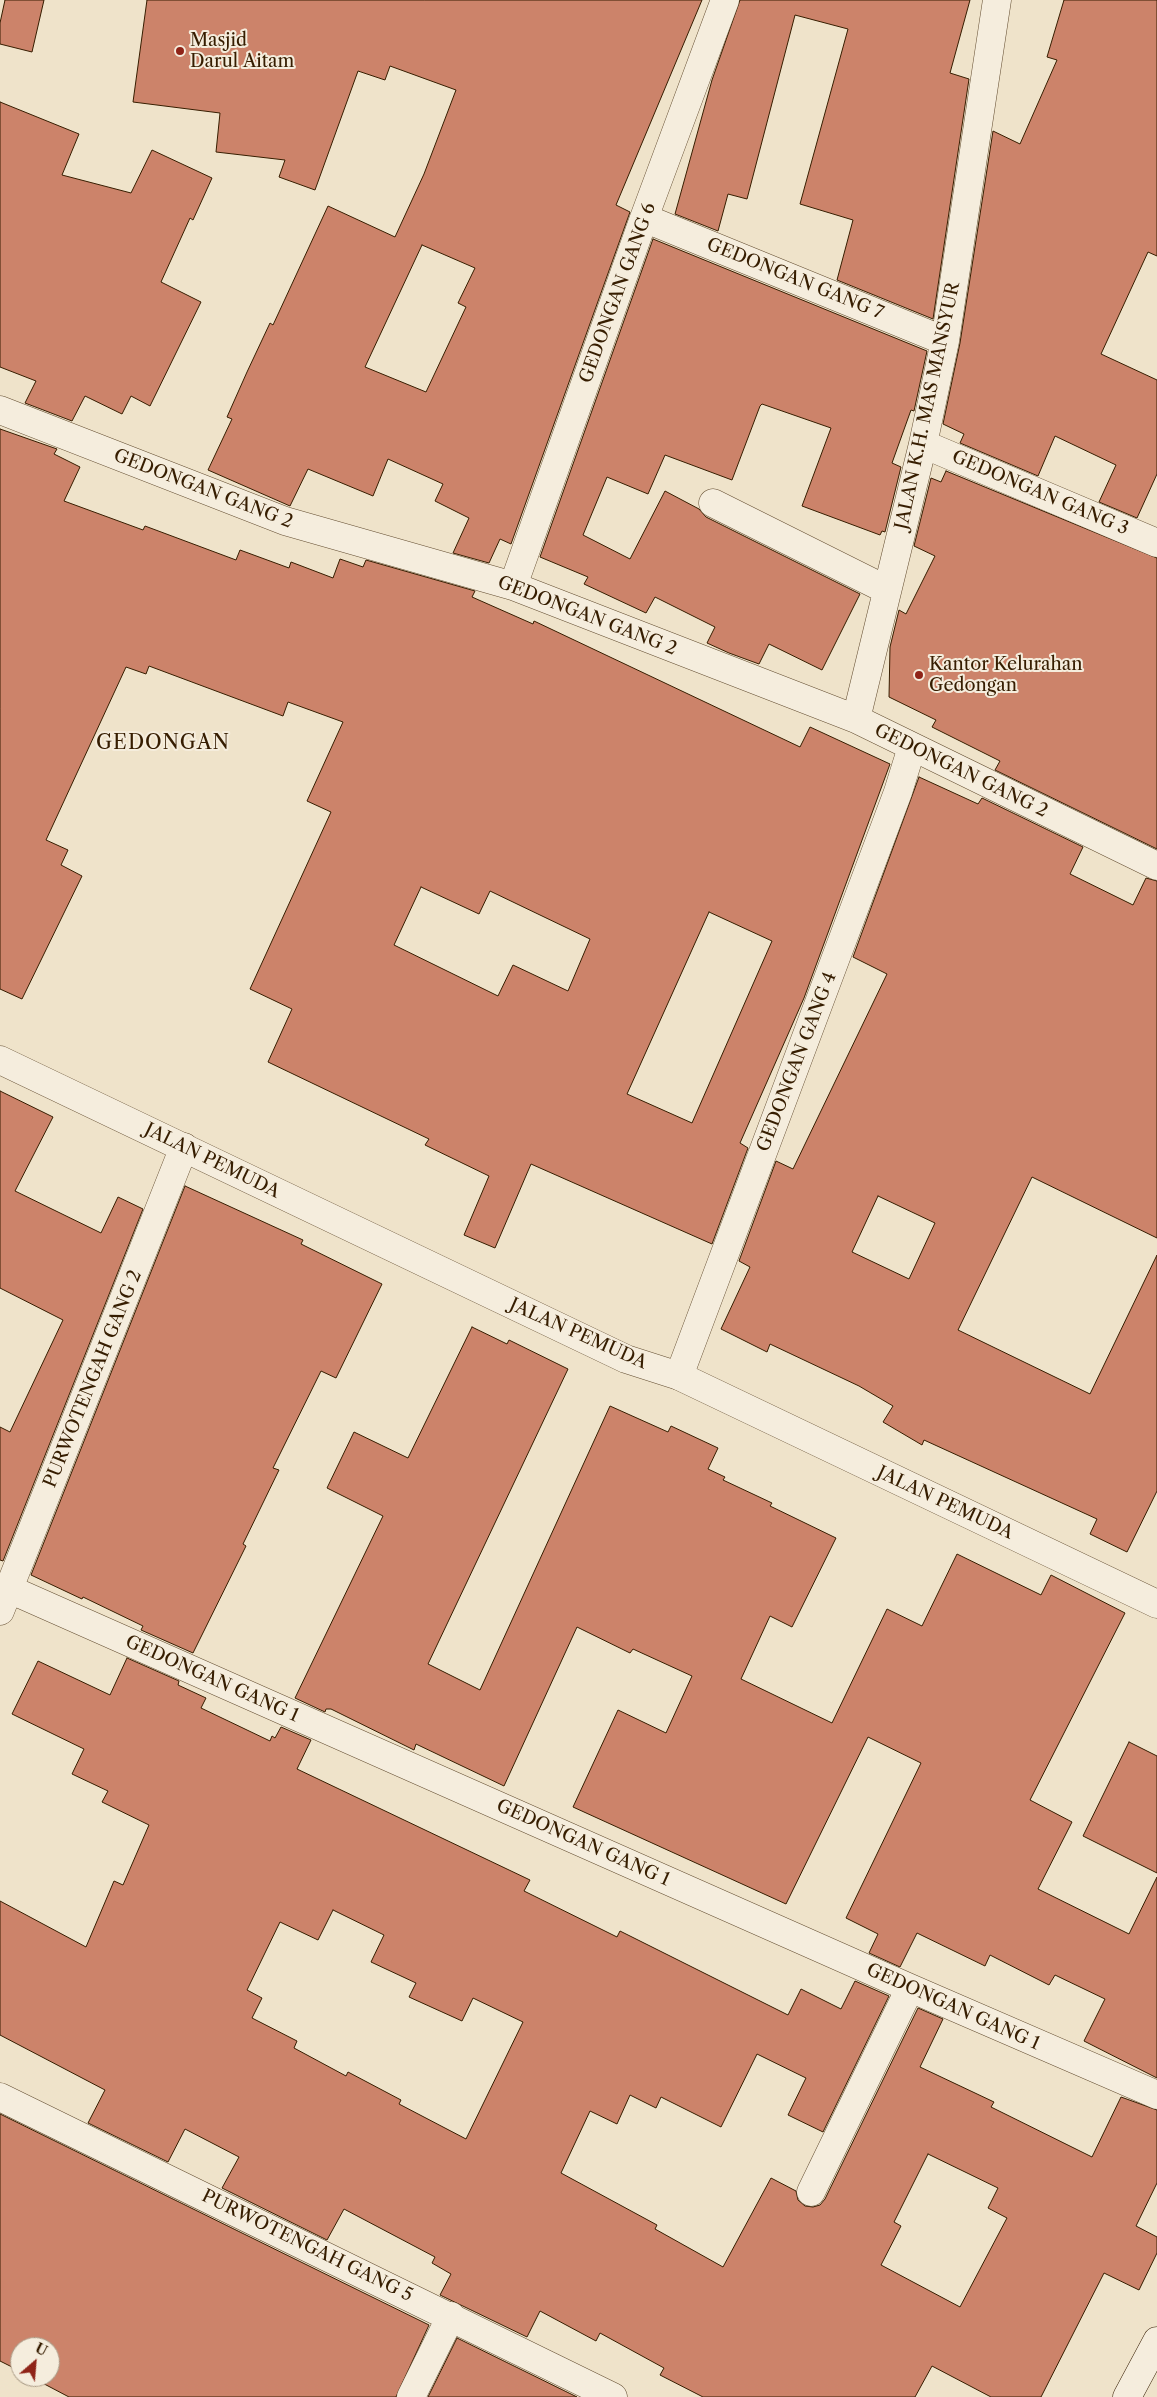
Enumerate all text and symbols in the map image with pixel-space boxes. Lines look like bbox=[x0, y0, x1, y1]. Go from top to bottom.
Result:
place label: Masjid Darul Aitam bbox=[190, 30, 294, 72]
marker: Masjid Darul Aitam bbox=[174, 45, 186, 57]
street label: GEDONGAN GANG 6 bbox=[575, 200, 661, 386]
street label: GEDONGAN GANG 7 bbox=[703, 234, 887, 324]
street label: JALAN K.H. MAS MANSYUR bbox=[891, 280, 965, 532]
street label: GEDONGAN GANG 2 bbox=[110, 445, 296, 533]
street label: GEDONGAN GANG 3 bbox=[948, 446, 1132, 540]
street label: GEDONGAN GANG 2 bbox=[494, 572, 680, 660]
place label: Kantor Kelurahan Gedongan bbox=[929, 654, 1083, 696]
marker: Kantor Kelurahan Gedongan bbox=[913, 669, 925, 681]
street label: GEDONGAN GANG 2 bbox=[871, 720, 1051, 822]
district label: GEDONGAN bbox=[95, 731, 231, 755]
street label: GEDONGAN GANG 4 bbox=[753, 969, 841, 1155]
street label: JALAN PEMUDA bbox=[141, 1119, 283, 1203]
street label: PURWOTENGAH GANG 2 bbox=[39, 1267, 147, 1491]
street label: JALAN PEMUDA bbox=[506, 1294, 650, 1374]
street label: JALAN PEMUDA bbox=[873, 1462, 1017, 1544]
street label: GEDONGAN GANG 1 bbox=[122, 1631, 302, 1727]
street label: GEDONGAN GANG 1 bbox=[493, 1795, 673, 1891]
street label: GEDONGAN GANG 1 bbox=[863, 1959, 1043, 2055]
street label: PURWOTENGAH GANG 5 bbox=[198, 2185, 416, 2307]
north arrow bbox=[10, 2337, 60, 2387]
text: U bbox=[32, 2339, 51, 2360]

